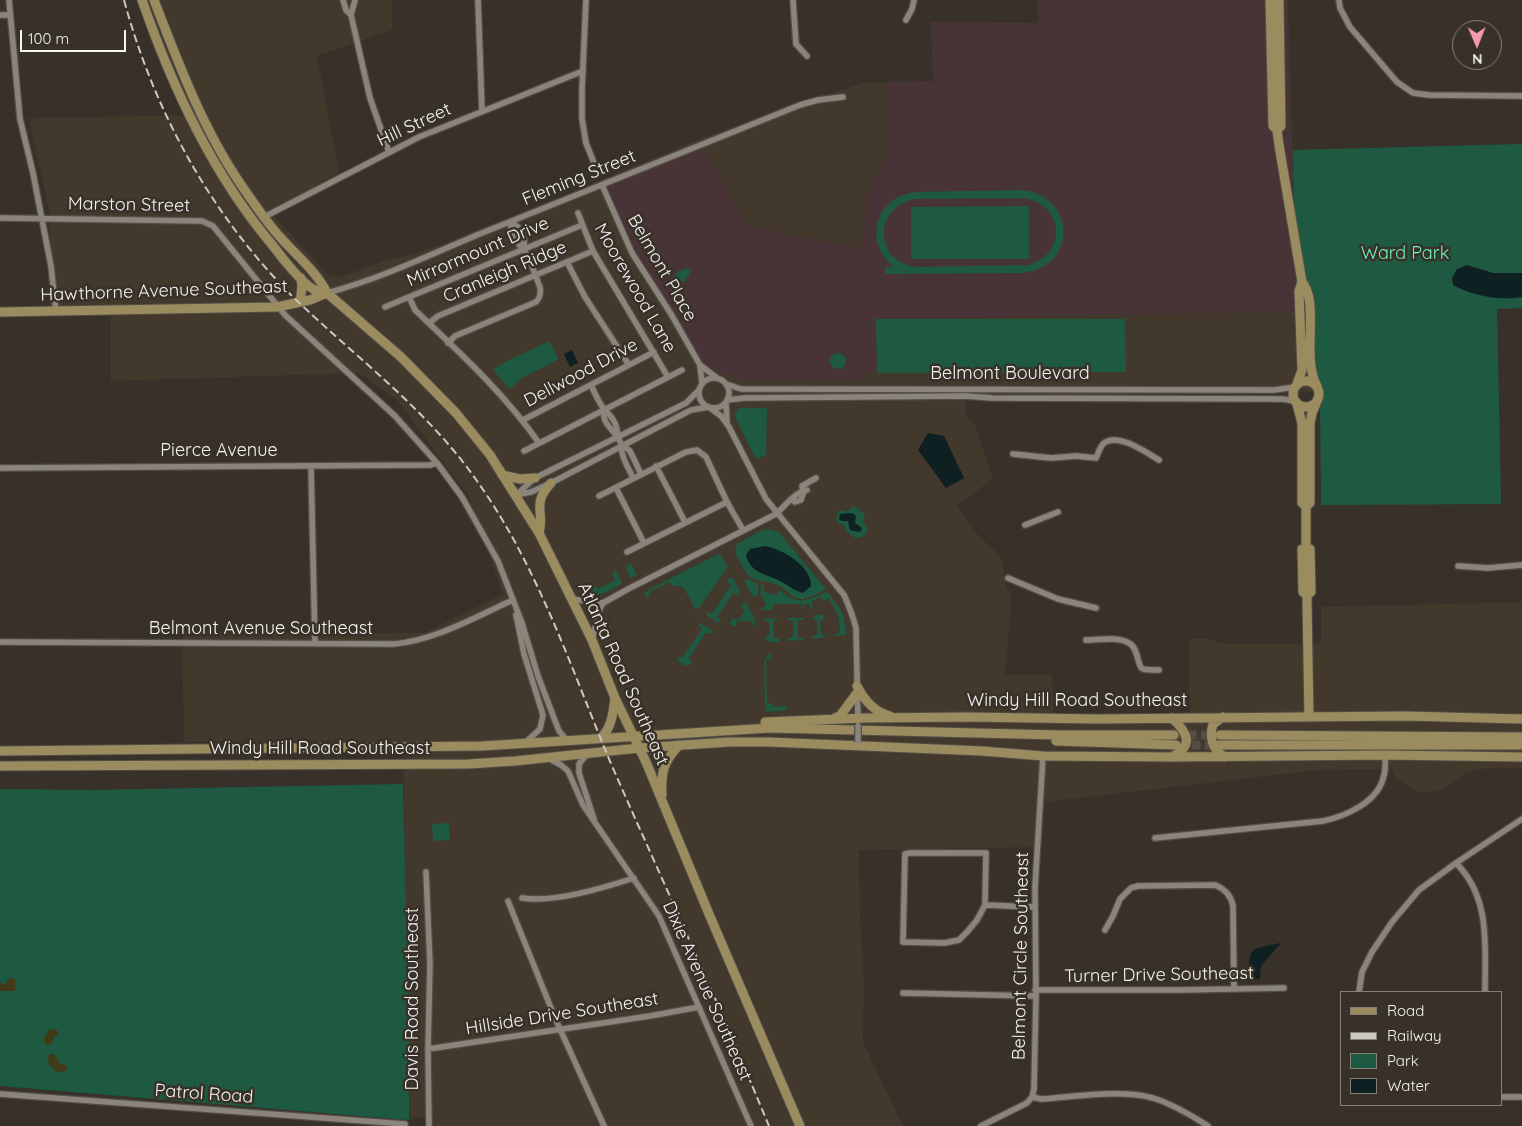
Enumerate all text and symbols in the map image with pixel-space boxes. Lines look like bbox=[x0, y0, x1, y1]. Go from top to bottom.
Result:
scale bar bbox=[22, 20, 129, 52]
north arrow bbox=[1452, 20, 1502, 70]
text: 100 m bbox=[28, 29, 69, 48]
text: N bbox=[1472, 50, 1483, 68]
street label: Hill Street bbox=[374, 98, 454, 152]
street label: Fleming Street bbox=[519, 145, 639, 211]
street label: Marston Street bbox=[68, 193, 190, 217]
street label: Belmont Place bbox=[623, 211, 701, 325]
street label: Mirrormount Drive bbox=[404, 212, 552, 292]
street label: Moorewood Lane bbox=[589, 220, 681, 356]
street label: Cranleigh Ridge bbox=[440, 236, 570, 308]
park label: Ward Park bbox=[1361, 243, 1449, 265]
street label: Hawthorne Avenue Southeast bbox=[40, 276, 288, 306]
street label: Dellwood Drive bbox=[520, 334, 642, 412]
street label: Belmont Boulevard bbox=[930, 363, 1090, 385]
street label: Pierce Avenue bbox=[160, 440, 278, 462]
street label: Atlanta Road Southeast bbox=[573, 579, 673, 769]
street label: Belmont Avenue Southeast bbox=[149, 618, 373, 640]
street label: Windy Hill Road Southeast bbox=[967, 690, 1187, 712]
street label: Windy Hill Road Southeast bbox=[210, 738, 430, 760]
street label: Belmont Circle Southeast bbox=[1008, 852, 1034, 1060]
street label: Dixie Avenue Southeast bbox=[658, 898, 756, 1084]
street label: Davis Road Southeast bbox=[402, 907, 424, 1091]
street label: Turner Drive Southeast bbox=[1064, 963, 1254, 987]
street label: Hillside Drive Southeast bbox=[464, 988, 660, 1040]
legend bbox=[1340, 991, 1502, 1106]
text: Road bbox=[1387, 1001, 1424, 1020]
text: Railway bbox=[1387, 1026, 1442, 1045]
text: Park bbox=[1387, 1051, 1419, 1070]
text: Water bbox=[1387, 1076, 1430, 1095]
street label: Patrol Road bbox=[154, 1080, 254, 1108]

